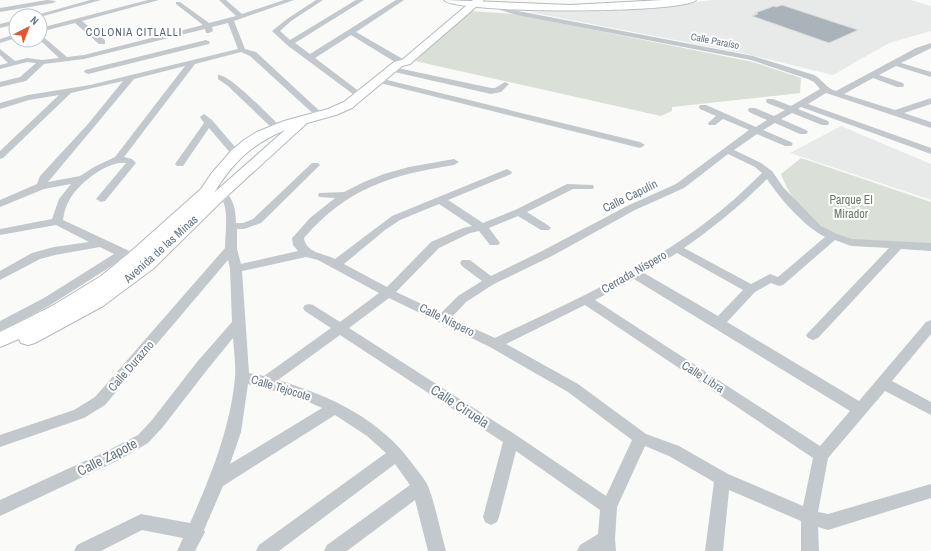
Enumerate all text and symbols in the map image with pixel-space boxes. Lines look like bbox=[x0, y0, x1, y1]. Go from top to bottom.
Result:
north arrow bbox=[8, 8, 48, 48]
text: N bbox=[28, 13, 42, 28]
district label: COLONIA CITLALLI bbox=[86, 25, 182, 39]
street label: Calle Paraíso bbox=[690, 30, 741, 52]
street label: Calle Capulín bbox=[600, 176, 660, 216]
park label: Parque El Mirador bbox=[829, 192, 873, 222]
street label: Avenida de las Minas bbox=[120, 211, 202, 287]
street label: Cerrada Níspero bbox=[599, 247, 669, 297]
street label: Calle Níspero bbox=[417, 300, 477, 340]
street label: Calle Durazno bbox=[105, 337, 157, 395]
street label: Calle Libra bbox=[679, 357, 728, 397]
street label: Calle Tejocote bbox=[249, 371, 313, 405]
street label: Calle Ciruela bbox=[427, 380, 493, 432]
street label: Calle Zapote bbox=[74, 434, 140, 480]

